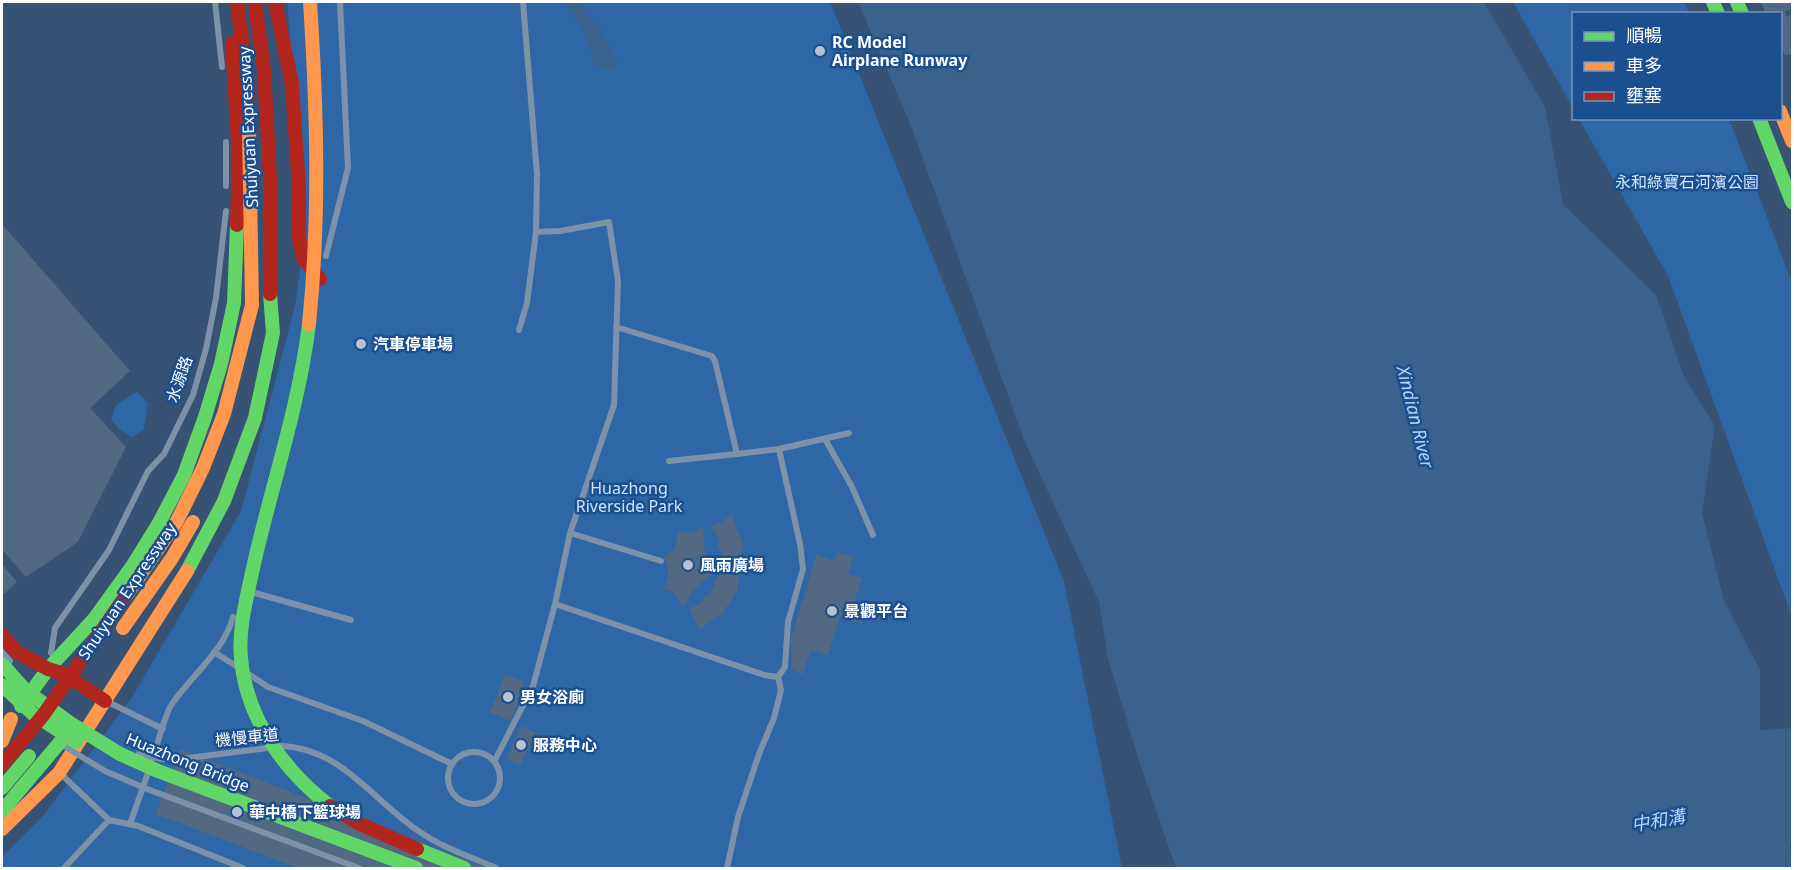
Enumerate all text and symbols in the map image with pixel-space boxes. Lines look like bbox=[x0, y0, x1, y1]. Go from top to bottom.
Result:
legend bbox=[1572, 12, 1782, 120]
text: 順暢 bbox=[1626, 23, 1662, 47]
place label: RC Model Airplane Runway bbox=[832, 31, 968, 71]
marker: RC Model Airplane Runway bbox=[813, 44, 827, 58]
street label: Shuiyuan Expressway bbox=[233, 45, 263, 208]
text: 車多 bbox=[1626, 53, 1662, 77]
text: 壅塞 bbox=[1626, 83, 1662, 107]
park label: 永和綠寶石河濱公園 bbox=[1615, 171, 1759, 193]
place label: 汽車停車場 bbox=[373, 333, 453, 355]
marker: 汽車停車場 bbox=[354, 337, 368, 351]
street label: 水源路 bbox=[161, 353, 197, 405]
water label: Xindian River bbox=[1391, 362, 1440, 471]
park label: Huazhong Riverside Park bbox=[576, 477, 683, 517]
street label: Shuiyuan Expressway bbox=[73, 517, 182, 664]
place label: 風雨廣場 bbox=[700, 554, 764, 576]
marker: 風雨廣場 bbox=[681, 558, 695, 572]
place label: 景觀平台 bbox=[844, 600, 908, 622]
marker: 景觀平台 bbox=[825, 604, 839, 618]
place label: 男女浴廁 bbox=[520, 686, 584, 708]
marker: 男女浴廁 bbox=[501, 690, 515, 704]
street label: 機慢車道 bbox=[214, 723, 280, 751]
street label: Huazhong Bridge bbox=[123, 727, 253, 797]
place label: 服務中心 bbox=[533, 734, 597, 756]
marker: 服務中心 bbox=[514, 738, 528, 752]
place label: 華中橋下籃球場 bbox=[249, 801, 361, 823]
water label: 中和溝 bbox=[1629, 803, 1689, 837]
marker: 華中橋下籃球場 bbox=[230, 805, 244, 819]

